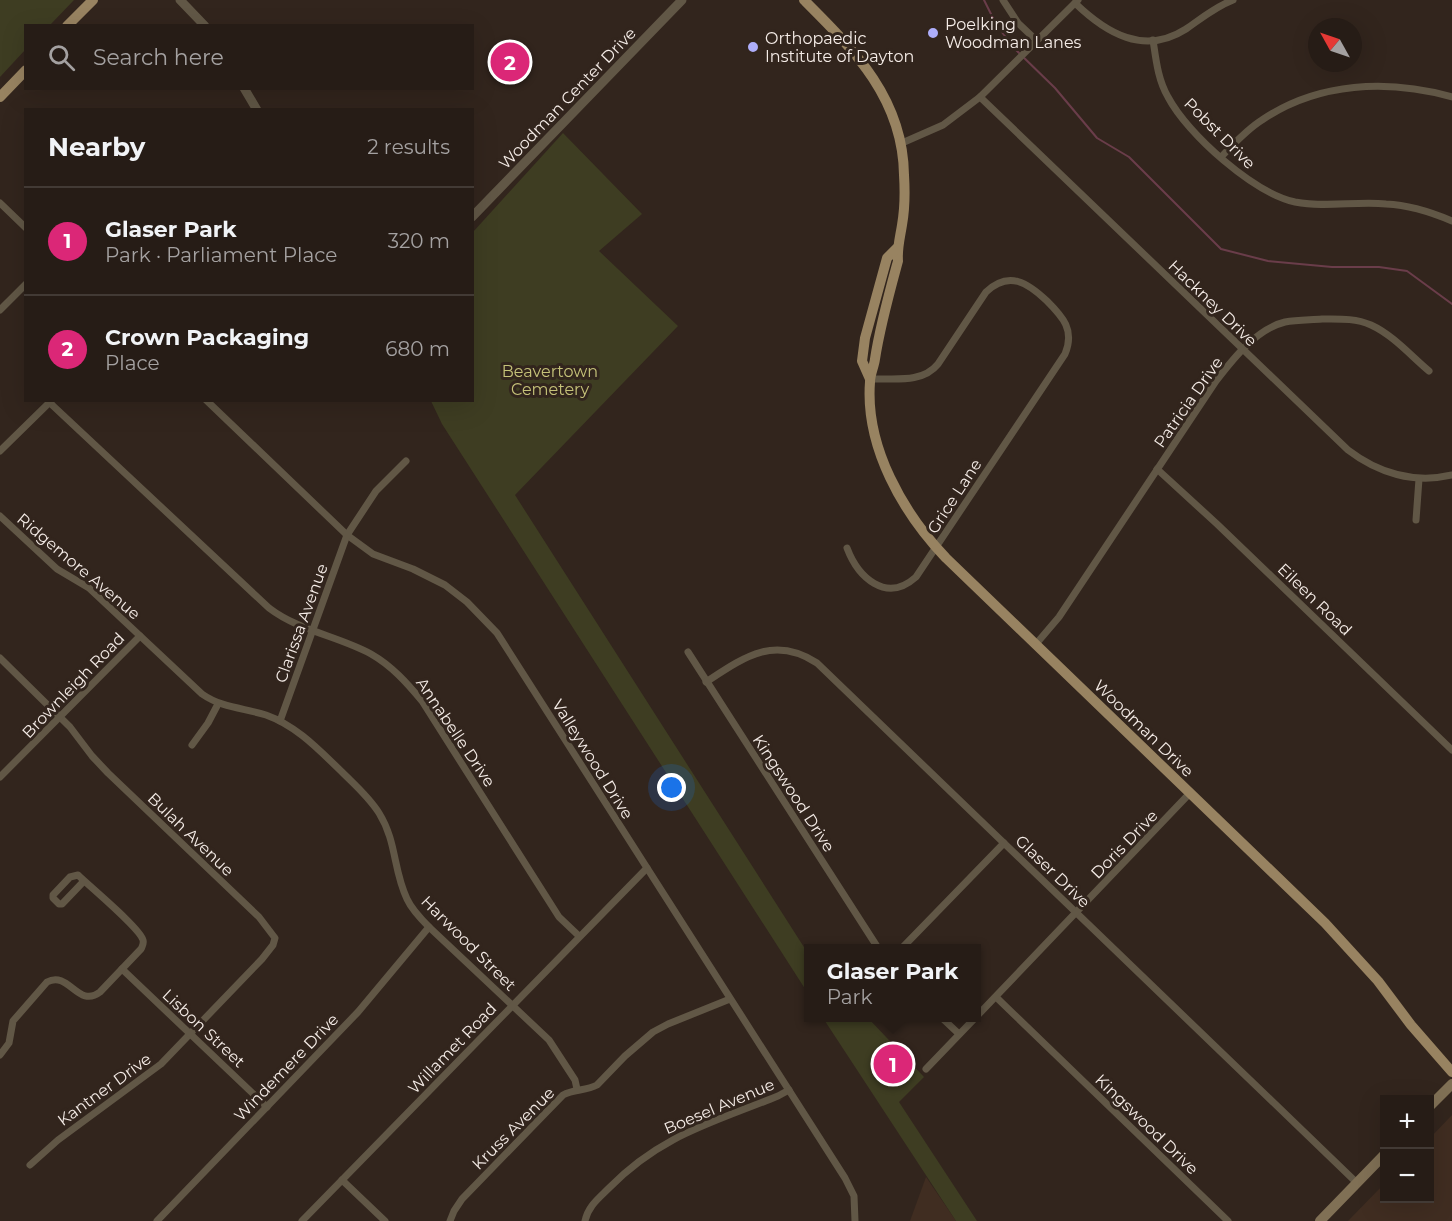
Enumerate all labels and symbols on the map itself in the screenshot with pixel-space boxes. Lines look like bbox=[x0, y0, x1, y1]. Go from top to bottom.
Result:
place label: Poelking Woodman Lanes bbox=[945, 15, 1082, 52]
north arrow bbox=[1308, 18, 1362, 72]
street label: Woodman Center Drive bbox=[495, 24, 640, 173]
marker: Poelking Woodman Lanes bbox=[926, 26, 940, 40]
place label: Orthopaedic Institute of Dayton bbox=[765, 29, 914, 66]
pin: 2 bbox=[490, 40, 530, 84]
marker: Orthopaedic Institute of Dayton bbox=[746, 40, 760, 54]
street label: Pobst Drive bbox=[1180, 94, 1259, 173]
street label: Hackney Drive bbox=[1164, 256, 1261, 350]
street label: Patricia Drive bbox=[1150, 353, 1227, 451]
park label: Beavertown Cemetery bbox=[502, 362, 598, 399]
street label: Grice Lane bbox=[923, 455, 986, 537]
street label: Ridgemore Avenue bbox=[13, 509, 144, 623]
street label: Eileen Road bbox=[1274, 559, 1356, 639]
street label: Clarissa Avenue bbox=[271, 561, 332, 685]
street label: Brownleigh Road bbox=[18, 629, 128, 742]
street label: Annabelle Drive bbox=[412, 674, 499, 790]
street label: Woodman Drive bbox=[1090, 676, 1197, 781]
street label: Valleywood Drive bbox=[548, 696, 637, 823]
street label: Kingswood Drive bbox=[749, 731, 839, 855]
your location bbox=[657, 773, 686, 802]
street label: Bulah Avenue bbox=[144, 789, 238, 880]
street label: Doris Drive bbox=[1087, 806, 1162, 883]
street label: Glaser Drive bbox=[1011, 831, 1094, 912]
street label: Harwood Street bbox=[417, 892, 520, 995]
street label: Lisbon Street bbox=[158, 985, 249, 1072]
street label: Willamet Road bbox=[404, 999, 501, 1098]
street label: Windemere Drive bbox=[230, 1010, 342, 1125]
pin: 1 bbox=[874, 1042, 912, 1086]
street label: Kantner Drive bbox=[54, 1049, 155, 1130]
street label: Kingswood Drive bbox=[1091, 1070, 1202, 1178]
street label: Boesel Avenue bbox=[661, 1075, 777, 1138]
street label: Kruss Avenue bbox=[468, 1083, 558, 1173]

